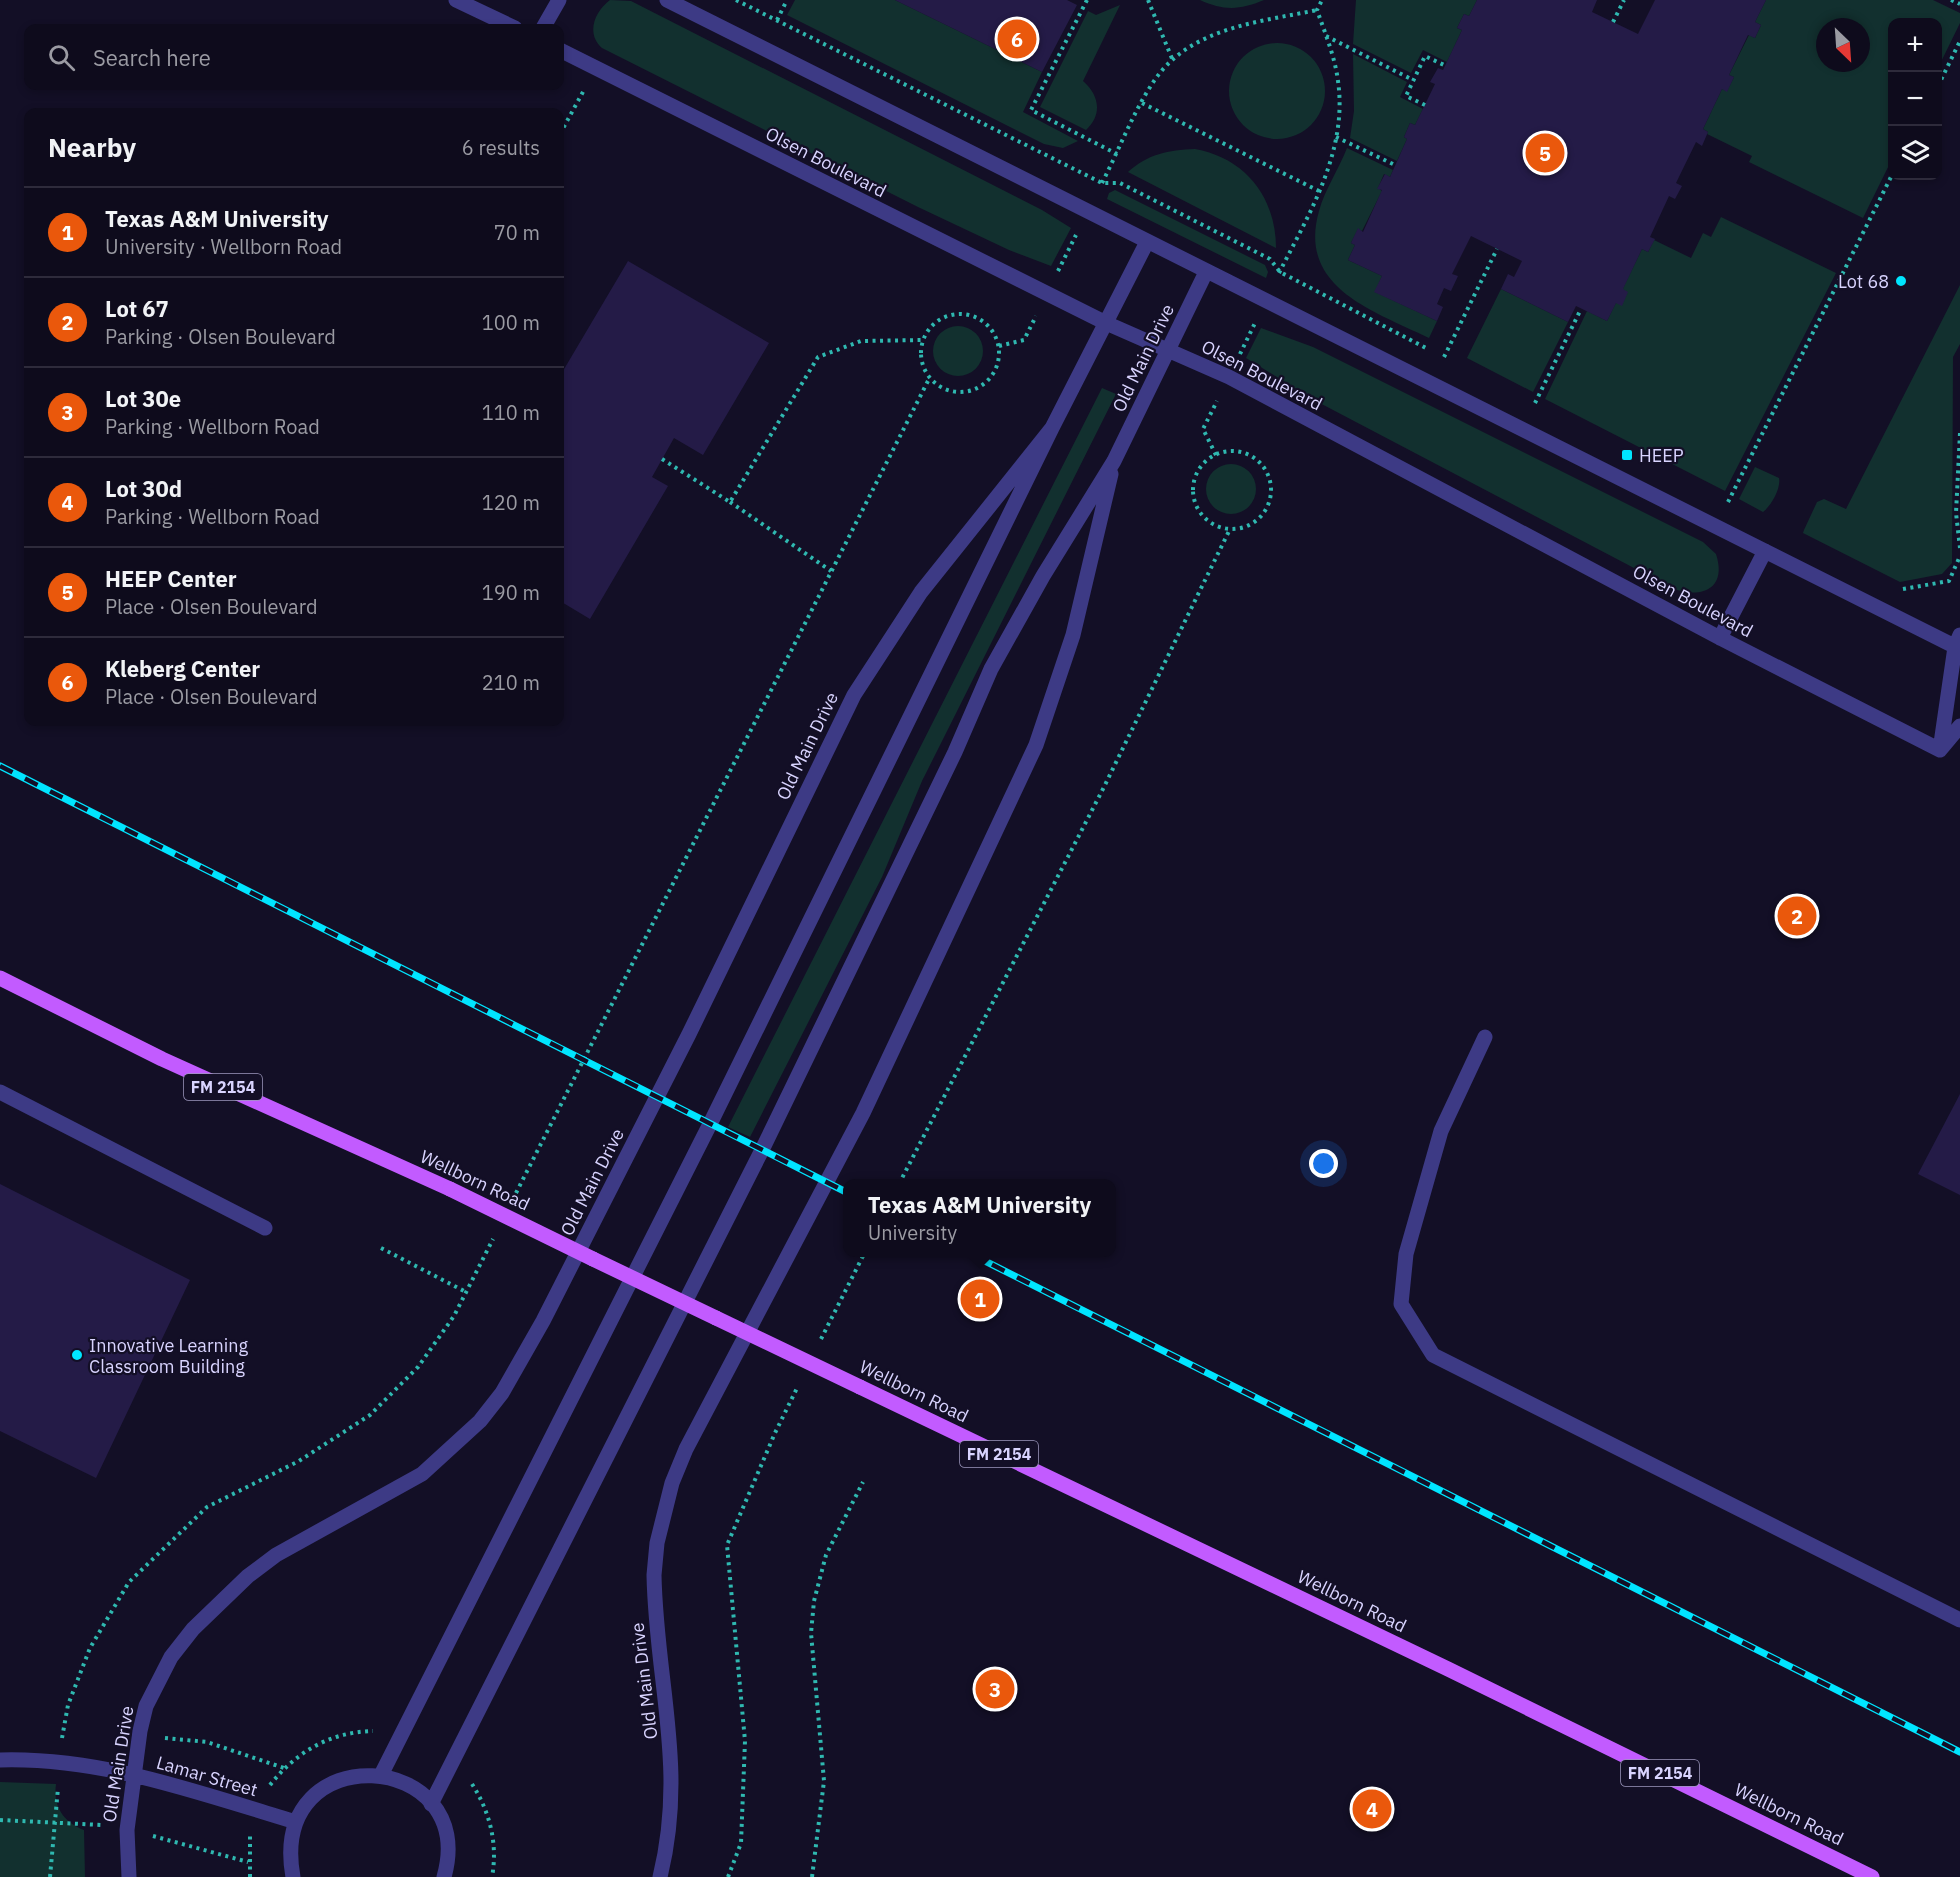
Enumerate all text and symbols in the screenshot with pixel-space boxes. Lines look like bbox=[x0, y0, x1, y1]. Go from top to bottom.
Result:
pin: 6 bbox=[998, 16, 1036, 62]
north arrow bbox=[1816, 18, 1870, 72]
map controls bbox=[1888, 18, 1942, 180]
button: + bbox=[1888, 18, 1942, 72]
search box bbox=[24, 24, 564, 90]
icon: search bbox=[45, 41, 78, 74]
text: Search here bbox=[93, 43, 211, 72]
button: − bbox=[1888, 72, 1942, 126]
street label: Olsen Boulevard bbox=[762, 122, 890, 202]
button: layers bbox=[1888, 126, 1942, 180]
text: Nearby bbox=[48, 130, 136, 164]
pin: 5 bbox=[1526, 130, 1564, 176]
text: 6 results bbox=[462, 134, 540, 161]
text: Texas A&M University bbox=[105, 204, 329, 233]
text: 1 bbox=[62, 219, 74, 246]
text: 70 m bbox=[494, 219, 540, 246]
text: University · Wellborn Road bbox=[105, 233, 342, 260]
place label: Lot 68 bbox=[1838, 270, 1889, 293]
marker: Lot 68 bbox=[1894, 274, 1908, 288]
text: Lot 67 bbox=[105, 294, 169, 323]
street label: Old Main Drive bbox=[1107, 300, 1179, 416]
text: 2 bbox=[62, 309, 74, 336]
text: 100 m bbox=[482, 309, 540, 336]
text: Parking · Olsen Boulevard bbox=[105, 323, 336, 350]
street label: Olsen Boulevard bbox=[1198, 335, 1326, 415]
text: Lot 30e bbox=[105, 384, 181, 413]
text: 3 bbox=[62, 399, 74, 426]
text: 110 m bbox=[482, 399, 540, 426]
text: Parking · Wellborn Road bbox=[105, 413, 320, 440]
place label: HEEP bbox=[1639, 444, 1684, 467]
marker: HEEP bbox=[1620, 448, 1634, 462]
text: Lot 30d bbox=[105, 474, 182, 503]
text: 4 bbox=[62, 489, 74, 516]
text: 120 m bbox=[482, 489, 540, 516]
text: Parking · Wellborn Road bbox=[105, 503, 320, 530]
street label: Olsen Boulevard bbox=[1629, 560, 1757, 642]
text: HEEP Center bbox=[105, 564, 237, 593]
text: 5 bbox=[62, 579, 74, 606]
text: 190 m bbox=[482, 579, 540, 606]
text: Place · Olsen Boulevard bbox=[105, 593, 318, 620]
text: Kleberg Center bbox=[105, 654, 260, 683]
text: 6 bbox=[62, 669, 74, 696]
text: 210 m bbox=[482, 669, 540, 696]
text: Place · Olsen Boulevard bbox=[105, 683, 318, 710]
street label: Old Main Drive bbox=[771, 688, 843, 804]
pin: 2 bbox=[1778, 894, 1816, 938]
road number: FM 2154 bbox=[184, 1074, 262, 1100]
street label: Old Main Drive bbox=[555, 1124, 629, 1239]
street label: Wellborn Road bbox=[417, 1145, 533, 1215]
your location bbox=[1309, 1149, 1338, 1178]
popup bbox=[843, 1179, 1116, 1257]
text: Texas A&M University bbox=[868, 1190, 1091, 1219]
text: University bbox=[868, 1219, 957, 1246]
pin: 1 bbox=[960, 1276, 1000, 1322]
place label: Innovative Learning Classroom Building bbox=[89, 1334, 248, 1378]
marker: Innovative Learning Classroom Building bbox=[70, 1348, 84, 1362]
street label: Wellborn Road bbox=[856, 1355, 972, 1427]
road number: FM 2154 bbox=[960, 1441, 1038, 1467]
street label: Wellborn Road bbox=[1294, 1565, 1410, 1637]
street label: Old Main Drive bbox=[625, 1621, 663, 1741]
pin: 3 bbox=[976, 1666, 1014, 1712]
street label: Old Main Drive bbox=[97, 1704, 139, 1824]
street label: Lamar Street bbox=[154, 1751, 260, 1801]
road number: FM 2154 bbox=[1621, 1760, 1699, 1786]
street label: Wellborn Road bbox=[1731, 1778, 1847, 1850]
pin: 4 bbox=[1352, 1786, 1392, 1832]

